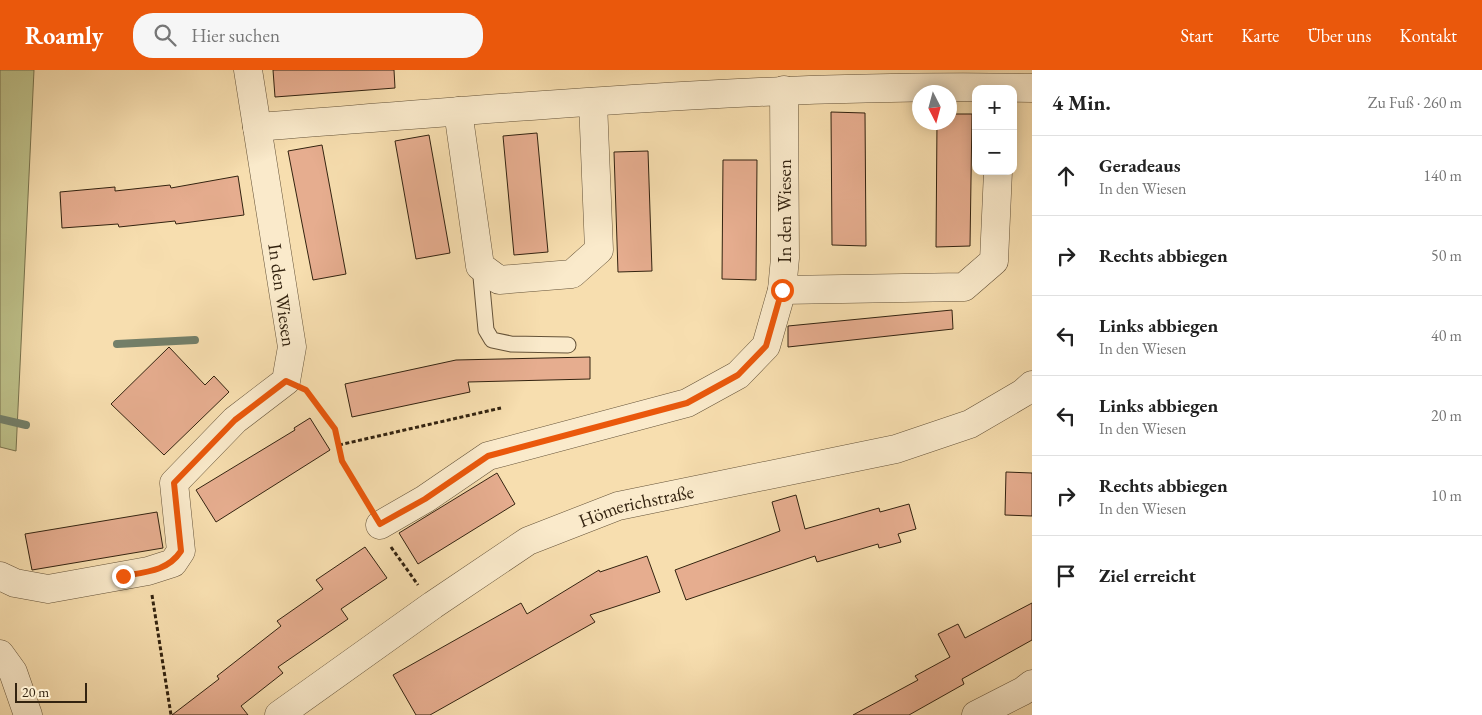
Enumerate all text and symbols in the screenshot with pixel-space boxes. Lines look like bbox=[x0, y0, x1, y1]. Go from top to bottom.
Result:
search box bbox=[133, 13, 483, 58]
text: Roamly bbox=[25, 20, 103, 51]
icon: search bbox=[151, 21, 179, 49]
text: Hier suchen bbox=[191, 23, 280, 48]
text: Start bbox=[1180, 24, 1213, 47]
text: Karte bbox=[1241, 24, 1279, 47]
text: Über uns bbox=[1307, 24, 1371, 47]
text: Kontakt bbox=[1399, 24, 1457, 47]
north arrow bbox=[912, 85, 957, 130]
map controls bbox=[972, 85, 1017, 175]
button: + bbox=[972, 85, 1017, 130]
text: 4 Min. bbox=[1052, 89, 1111, 116]
text: Zu Fuß · 260 m bbox=[1368, 92, 1462, 113]
button: − bbox=[972, 130, 1017, 175]
text: Geradeaus bbox=[1099, 153, 1181, 178]
street label: In den Wiesen bbox=[772, 159, 797, 263]
icon: ahead bbox=[1052, 162, 1080, 190]
text: 140 m bbox=[1423, 165, 1462, 186]
text: In den Wiesen bbox=[1099, 178, 1186, 199]
street label: In den Wiesen bbox=[262, 242, 302, 348]
icon: right bbox=[1052, 242, 1080, 270]
text: Rechts abbiegen bbox=[1099, 243, 1228, 268]
text: 50 m bbox=[1431, 245, 1462, 266]
route start bbox=[771, 279, 794, 302]
text: Links abbiegen bbox=[1099, 313, 1218, 338]
icon: left bbox=[1052, 322, 1080, 350]
text: 40 m bbox=[1431, 325, 1462, 346]
text: In den Wiesen bbox=[1099, 338, 1186, 359]
text: Links abbiegen bbox=[1099, 393, 1218, 418]
icon: left bbox=[1052, 402, 1080, 430]
text: 20 m bbox=[1431, 405, 1462, 426]
text: In den Wiesen bbox=[1099, 418, 1186, 439]
text: Rechts abbiegen bbox=[1099, 473, 1228, 498]
street label: Hömerichstraße bbox=[575, 478, 696, 533]
icon: right bbox=[1052, 482, 1080, 510]
text: 10 m bbox=[1431, 485, 1462, 506]
text: In den Wiesen bbox=[1099, 498, 1186, 519]
icon: arrive bbox=[1052, 562, 1080, 590]
text: Ziel erreicht bbox=[1099, 563, 1196, 588]
route end bbox=[112, 565, 135, 588]
scale bar bbox=[15, 680, 88, 703]
text: 20 m bbox=[22, 683, 49, 701]

